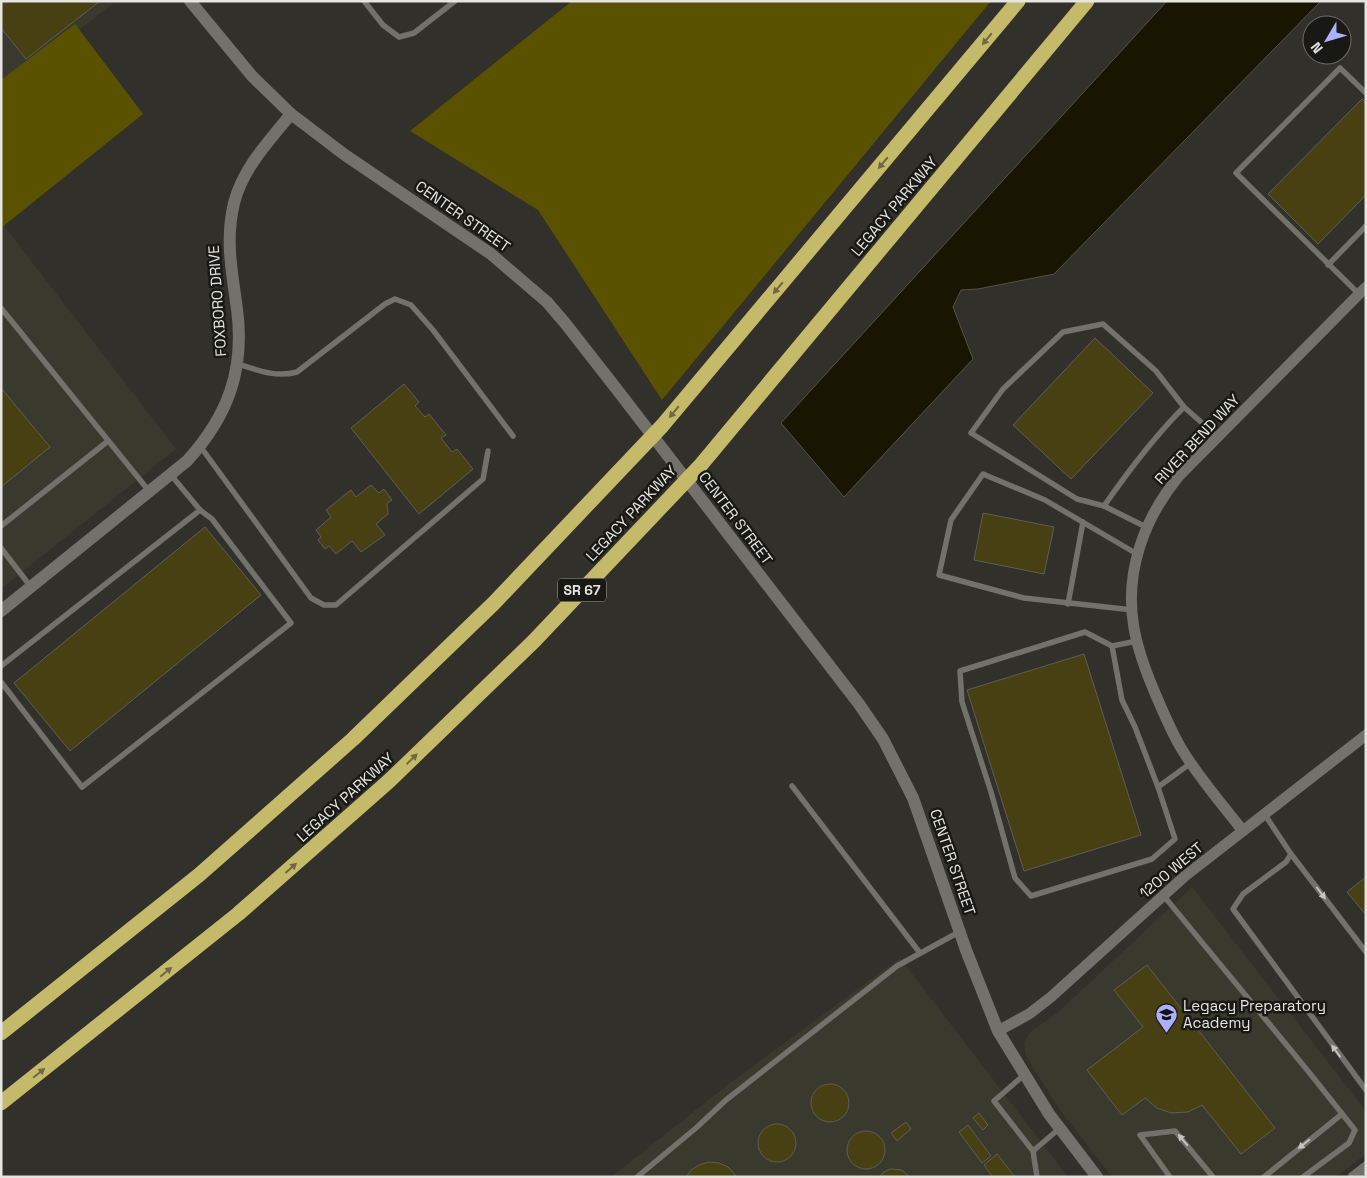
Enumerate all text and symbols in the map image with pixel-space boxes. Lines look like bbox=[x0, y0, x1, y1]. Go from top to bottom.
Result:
north arrow bbox=[1302, 15, 1352, 65]
one-way arrow bbox=[981, 32, 993, 44]
text: N bbox=[1307, 39, 1327, 57]
street label: LEGACY PARKWAY bbox=[847, 152, 941, 260]
one-way arrow bbox=[877, 157, 888, 170]
street label: CENTER STREET bbox=[412, 176, 514, 256]
street label: FOXBORO DRIVE bbox=[204, 245, 230, 357]
one-way arrow bbox=[773, 281, 784, 294]
street label: RIVER BEND WAY bbox=[1150, 390, 1244, 488]
one-way arrow bbox=[668, 405, 679, 418]
street label: LEGACY PARKWAY bbox=[582, 461, 680, 565]
street label: CENTER STREET bbox=[695, 468, 777, 568]
road number: SR 67 bbox=[558, 578, 606, 602]
street label: LEGACY PARKWAY bbox=[292, 748, 398, 846]
one-way arrow bbox=[406, 753, 418, 765]
street label: CENTER STREET bbox=[926, 806, 980, 918]
street label: 1200 WEST bbox=[1135, 838, 1207, 902]
one-way arrow bbox=[284, 862, 297, 873]
one-way arrow bbox=[1315, 886, 1326, 899]
one-way arrow bbox=[159, 966, 172, 977]
place label: Legacy Preparatory Academy bbox=[1183, 996, 1326, 1032]
school or university icon: Legacy Preparatory Academy bbox=[1155, 1002, 1179, 1033]
one-way arrow bbox=[1331, 1045, 1342, 1058]
one-way arrow bbox=[32, 1068, 46, 1078]
one-way arrow bbox=[1177, 1134, 1188, 1147]
one-way arrow bbox=[1298, 1139, 1311, 1150]

